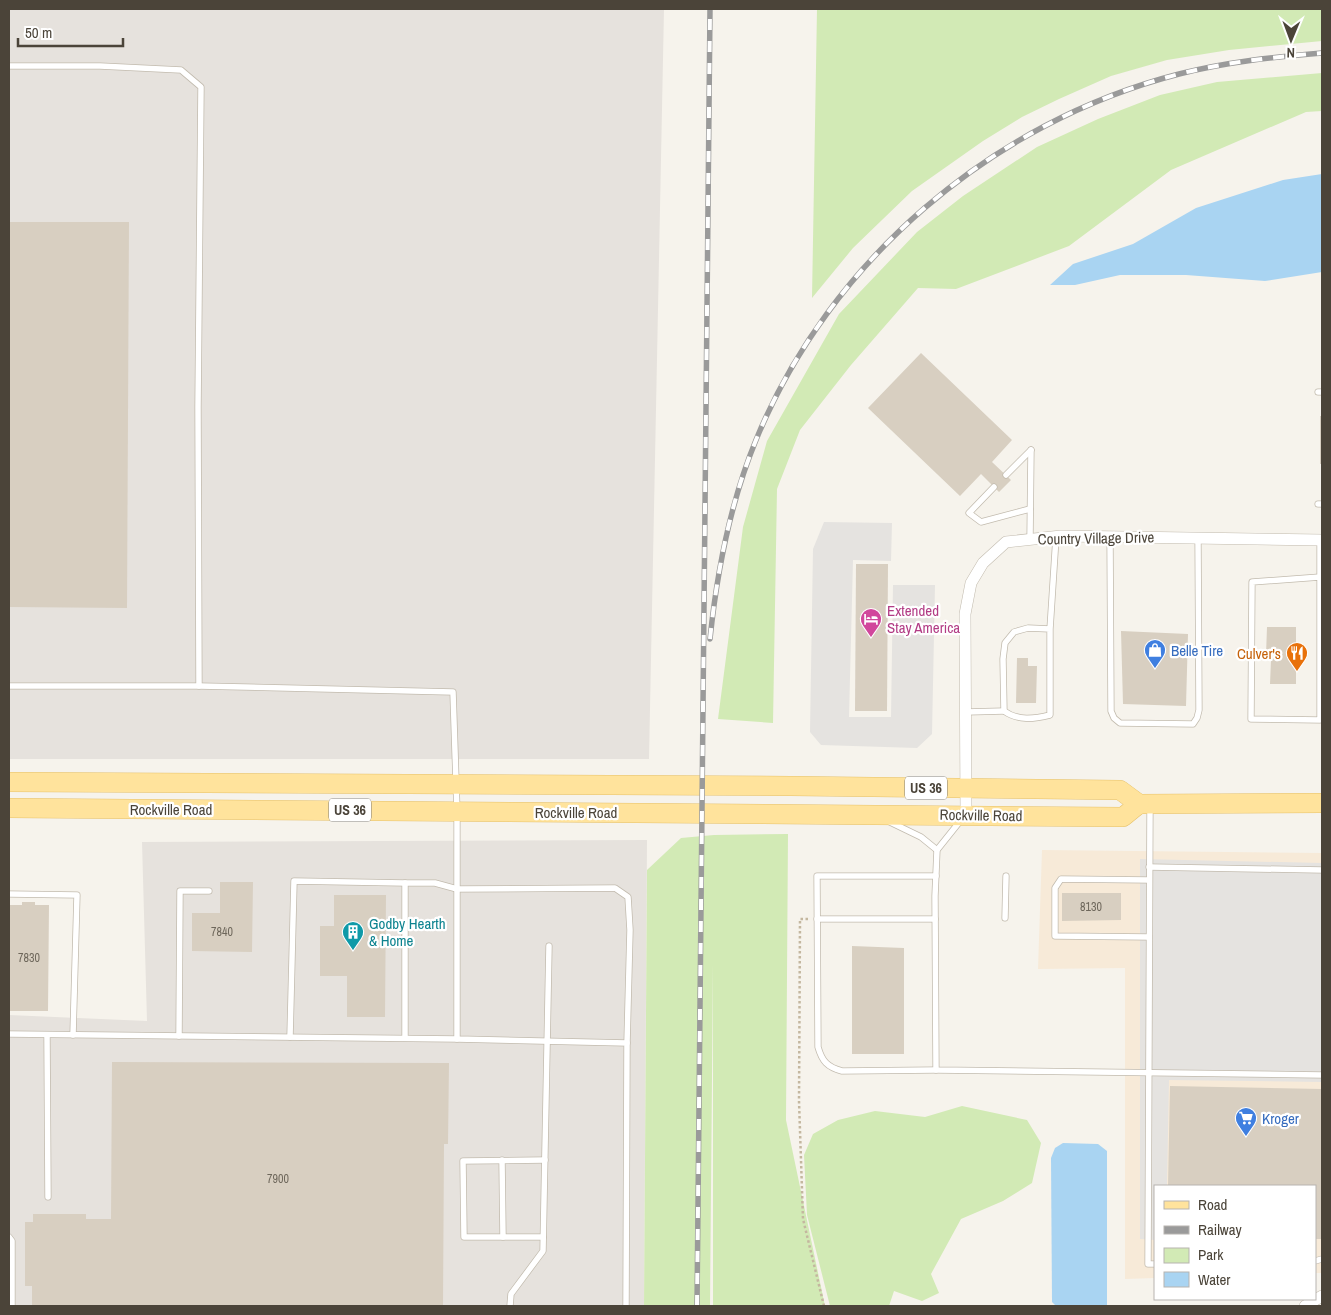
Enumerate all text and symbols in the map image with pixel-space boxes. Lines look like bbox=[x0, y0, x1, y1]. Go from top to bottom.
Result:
scale bar bbox=[18, 15, 122, 47]
north arrow bbox=[1266, 15, 1316, 65]
text: 50 m bbox=[25, 22, 52, 43]
text: N bbox=[1286, 44, 1295, 62]
street label: Country Village Drive bbox=[1037, 526, 1155, 550]
place label: Extended Stay America bbox=[887, 600, 960, 638]
hotel icon: Extended Stay America bbox=[859, 607, 883, 638]
shop icon: Belle Tire bbox=[1143, 638, 1167, 669]
place label: Belle Tire bbox=[1171, 640, 1223, 661]
restaurant icon: Culver's bbox=[1285, 641, 1309, 672]
place label: Culver's bbox=[1237, 643, 1281, 664]
road number: US 36 bbox=[905, 776, 947, 800]
road number: US 36 bbox=[329, 798, 371, 822]
street label: Rockville Road bbox=[130, 799, 212, 820]
street label: Rockville Road bbox=[535, 802, 617, 823]
street label: Rockville Road bbox=[939, 804, 1023, 826]
house number: 8130 bbox=[1080, 899, 1102, 915]
place label: Godby Hearth & Home bbox=[369, 913, 446, 951]
building icon: Godby Hearth & Home bbox=[341, 920, 365, 951]
house number: 7840 bbox=[211, 924, 233, 940]
house number: 7830 bbox=[18, 950, 40, 966]
supermarket icon: Kroger bbox=[1234, 1106, 1258, 1137]
place label: Kroger bbox=[1262, 1108, 1299, 1129]
house number: 7900 bbox=[267, 1171, 289, 1187]
legend bbox=[1154, 1185, 1316, 1300]
text: Road bbox=[1198, 1194, 1227, 1215]
text: Railway bbox=[1198, 1219, 1243, 1240]
text: Park bbox=[1198, 1244, 1224, 1265]
text: Water bbox=[1198, 1269, 1230, 1290]

